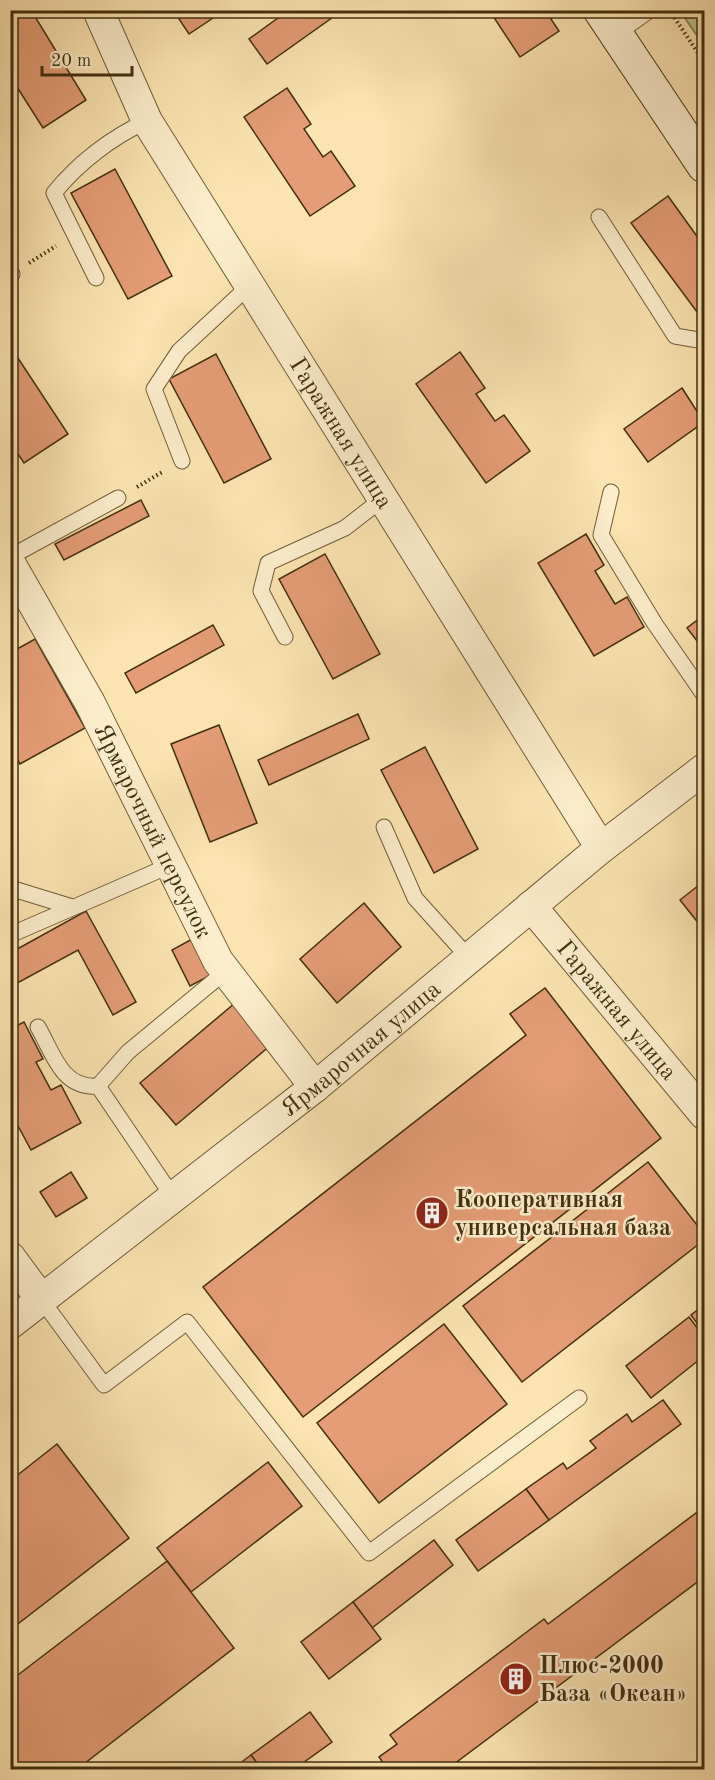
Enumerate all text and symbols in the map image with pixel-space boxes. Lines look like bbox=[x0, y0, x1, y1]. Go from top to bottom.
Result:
scale bar bbox=[42, 39, 132, 77]
text: 20 m bbox=[51, 52, 91, 70]
street label: Гаражная улица bbox=[284, 354, 396, 514]
street label: Ярмарочный переулок bbox=[88, 721, 215, 943]
street label: Гаражная улица bbox=[551, 937, 681, 1085]
street label: Ярмарочная улица bbox=[278, 977, 446, 1122]
place label: Кооперативная универсальная база bbox=[455, 1189, 671, 1241]
building icon: Кооперативная универсальная база bbox=[414, 1195, 450, 1231]
place label: Плюс-2000 База «Океан» bbox=[539, 1655, 687, 1707]
building icon: Плюс-2000 База «Океан» bbox=[498, 1661, 534, 1697]

